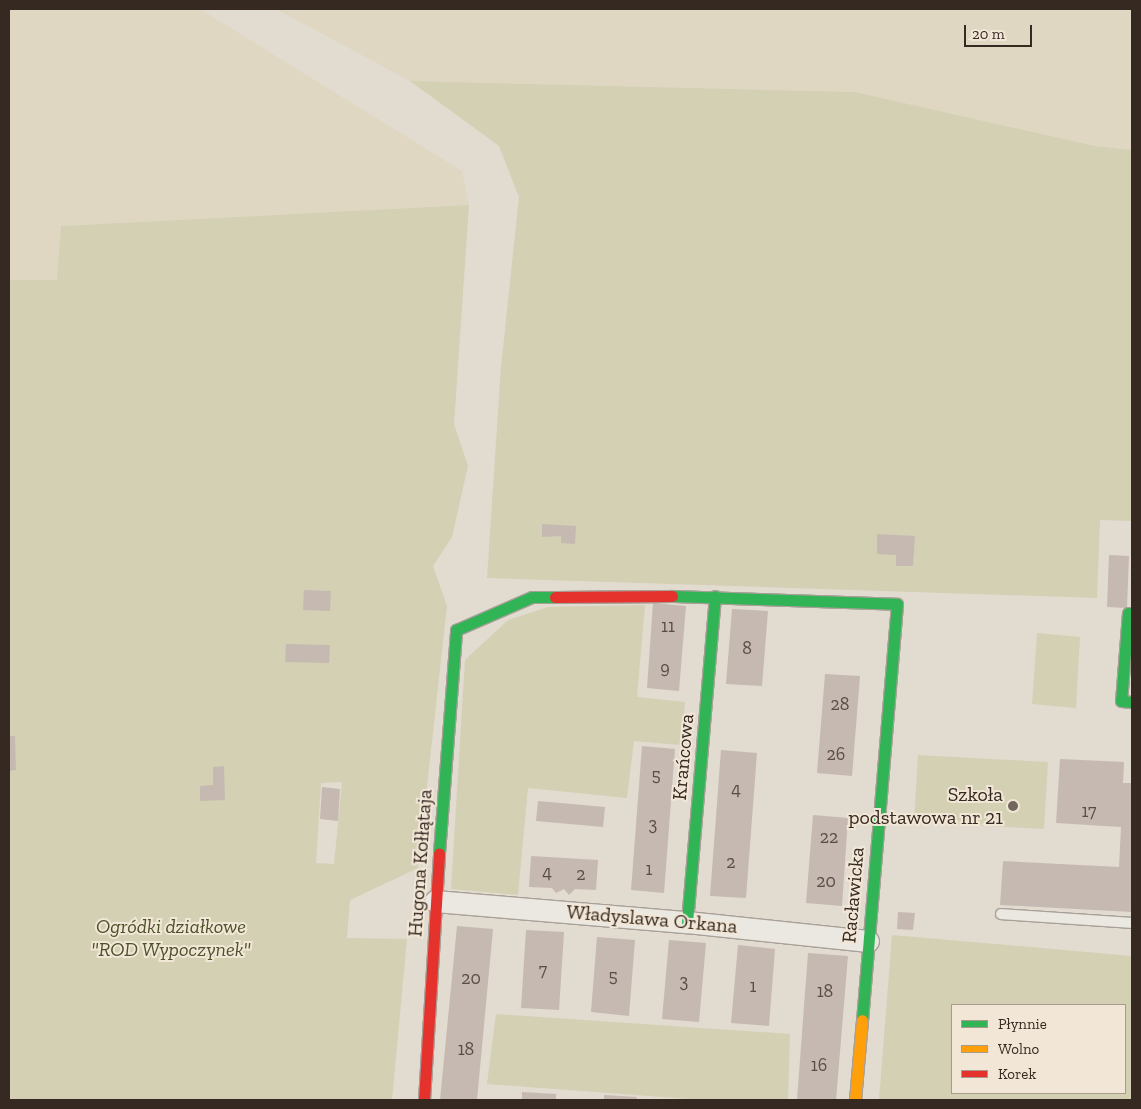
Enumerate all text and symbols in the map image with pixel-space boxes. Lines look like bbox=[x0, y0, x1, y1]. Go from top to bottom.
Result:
scale bar bbox=[966, 15, 1034, 47]
text: 20 m bbox=[972, 25, 1005, 43]
house number: 11 bbox=[661, 615, 675, 637]
house number: 8 bbox=[742, 637, 752, 659]
house number: 9 bbox=[660, 657, 670, 679]
house number: 28 bbox=[831, 693, 849, 715]
street label: Krańcowa bbox=[667, 713, 699, 801]
house number: 26 bbox=[827, 743, 845, 765]
house number: 5 bbox=[651, 764, 661, 786]
house number: 4 bbox=[731, 778, 741, 800]
place label: Szkoła podstawowa nr 21 bbox=[848, 782, 1003, 829]
street label: Hugona Kołłątaja bbox=[403, 788, 437, 938]
marker: Szkoła podstawowa nr 21 bbox=[1007, 800, 1019, 812]
house number: 17 bbox=[1081, 800, 1097, 822]
house number: 3 bbox=[649, 813, 657, 835]
house number: 22 bbox=[820, 826, 838, 848]
street label: Racławicka bbox=[837, 846, 869, 944]
house number: 2 bbox=[726, 851, 736, 873]
house number: 1 bbox=[646, 858, 652, 880]
house number: 4 bbox=[542, 861, 552, 883]
house number: 2 bbox=[576, 863, 586, 885]
house number: 20 bbox=[816, 870, 836, 892]
street label: Władyslawa Orkana bbox=[566, 900, 738, 938]
park label: Ogródki działkowe "ROD Wypoczynek" bbox=[91, 914, 251, 961]
house number: 7 bbox=[539, 959, 547, 981]
house number: 5 bbox=[608, 965, 618, 987]
house number: 20 bbox=[461, 967, 481, 989]
house number: 3 bbox=[680, 970, 688, 992]
house number: 1 bbox=[750, 975, 756, 997]
house number: 18 bbox=[817, 980, 833, 1002]
legend bbox=[951, 1004, 1126, 1094]
text: Płynnie bbox=[998, 1015, 1047, 1033]
house number: 18 bbox=[458, 1038, 474, 1060]
text: Wolno bbox=[998, 1040, 1039, 1058]
house number: 16 bbox=[811, 1054, 827, 1076]
text: Korek bbox=[998, 1065, 1036, 1083]

